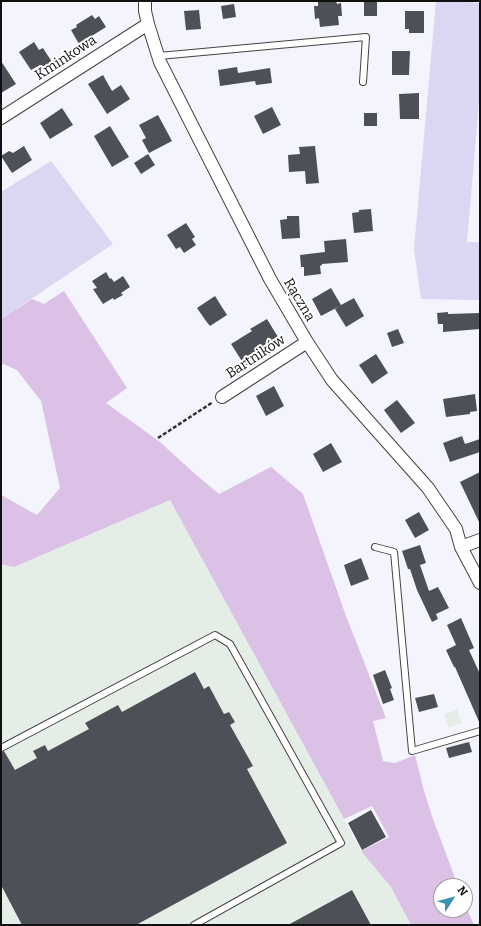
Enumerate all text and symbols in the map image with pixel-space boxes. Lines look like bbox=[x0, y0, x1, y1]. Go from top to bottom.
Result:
street label: Kminkowa bbox=[32, 32, 100, 84]
street label: Rączna bbox=[280, 275, 318, 325]
street label: Bartników bbox=[223, 332, 289, 382]
north arrow bbox=[433, 878, 473, 918]
text: N bbox=[455, 884, 470, 898]

